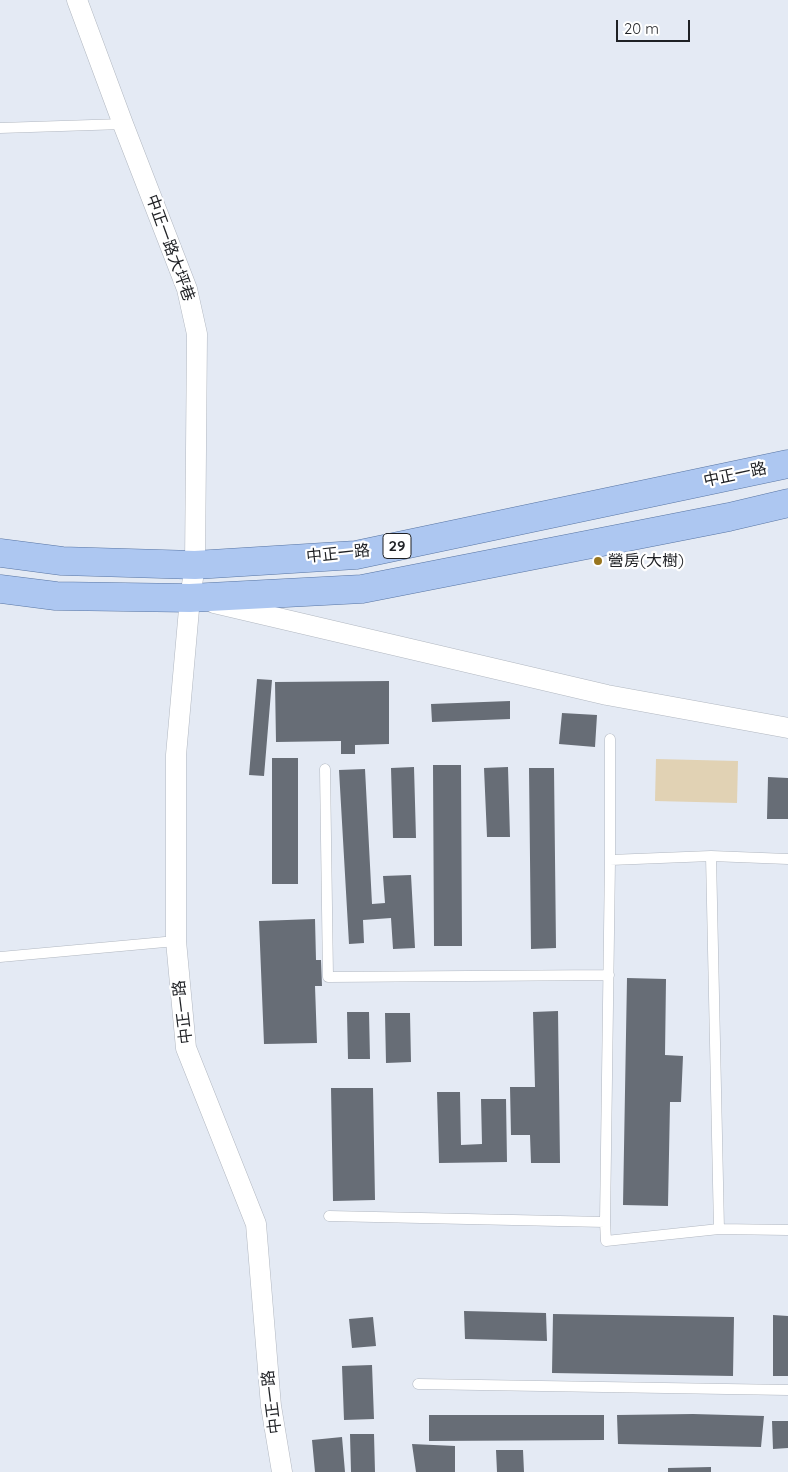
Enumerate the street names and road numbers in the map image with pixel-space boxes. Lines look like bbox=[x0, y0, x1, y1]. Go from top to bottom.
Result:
street label: 中正一路大坪巷 bbox=[142, 192, 198, 304]
street label: 中正一路 bbox=[702, 459, 768, 491]
road number: 29 bbox=[383, 534, 411, 558]
street label: 中正一路 bbox=[305, 541, 371, 567]
street label: 中正一路 bbox=[170, 979, 196, 1045]
street label: 中正一路 bbox=[259, 1369, 285, 1435]

